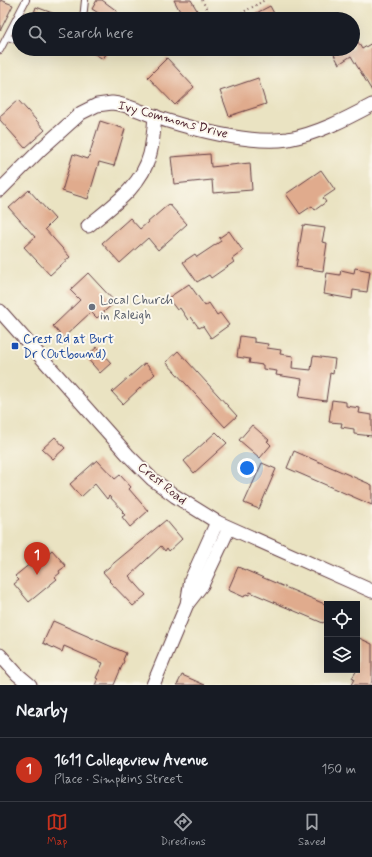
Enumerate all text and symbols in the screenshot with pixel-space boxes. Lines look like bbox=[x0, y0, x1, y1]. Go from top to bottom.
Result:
search box bbox=[12, 12, 360, 56]
icon: search bbox=[26, 23, 48, 45]
text: Search here bbox=[58, 24, 134, 44]
street label: Ivy Commons Drive bbox=[116, 97, 230, 143]
place label: Local Church in Raleigh bbox=[100, 292, 173, 324]
marker: Local Church in Raleigh bbox=[87, 302, 97, 312]
place label: Crest Rd at Burt Dr (Outbound) bbox=[23, 331, 114, 363]
marker: Crest Rd at Burt Dr (Outbound) bbox=[10, 341, 20, 351]
your location bbox=[237, 458, 257, 478]
street label: Crest Road bbox=[134, 459, 190, 509]
pin: 1 bbox=[24, 542, 50, 575]
map controls bbox=[324, 601, 360, 673]
button: locate bbox=[324, 601, 360, 637]
button: layers bbox=[324, 637, 360, 673]
text: Nearby bbox=[16, 700, 68, 722]
text: 1611 Collegeview Avenue bbox=[54, 751, 208, 771]
text: 1 bbox=[26, 761, 32, 778]
text: 150 m bbox=[322, 761, 356, 778]
text: Place · Simpkins Street bbox=[54, 771, 183, 788]
tab: Map bbox=[46, 811, 68, 849]
tab: Directions bbox=[160, 811, 206, 849]
tab: Saved bbox=[298, 811, 326, 849]

